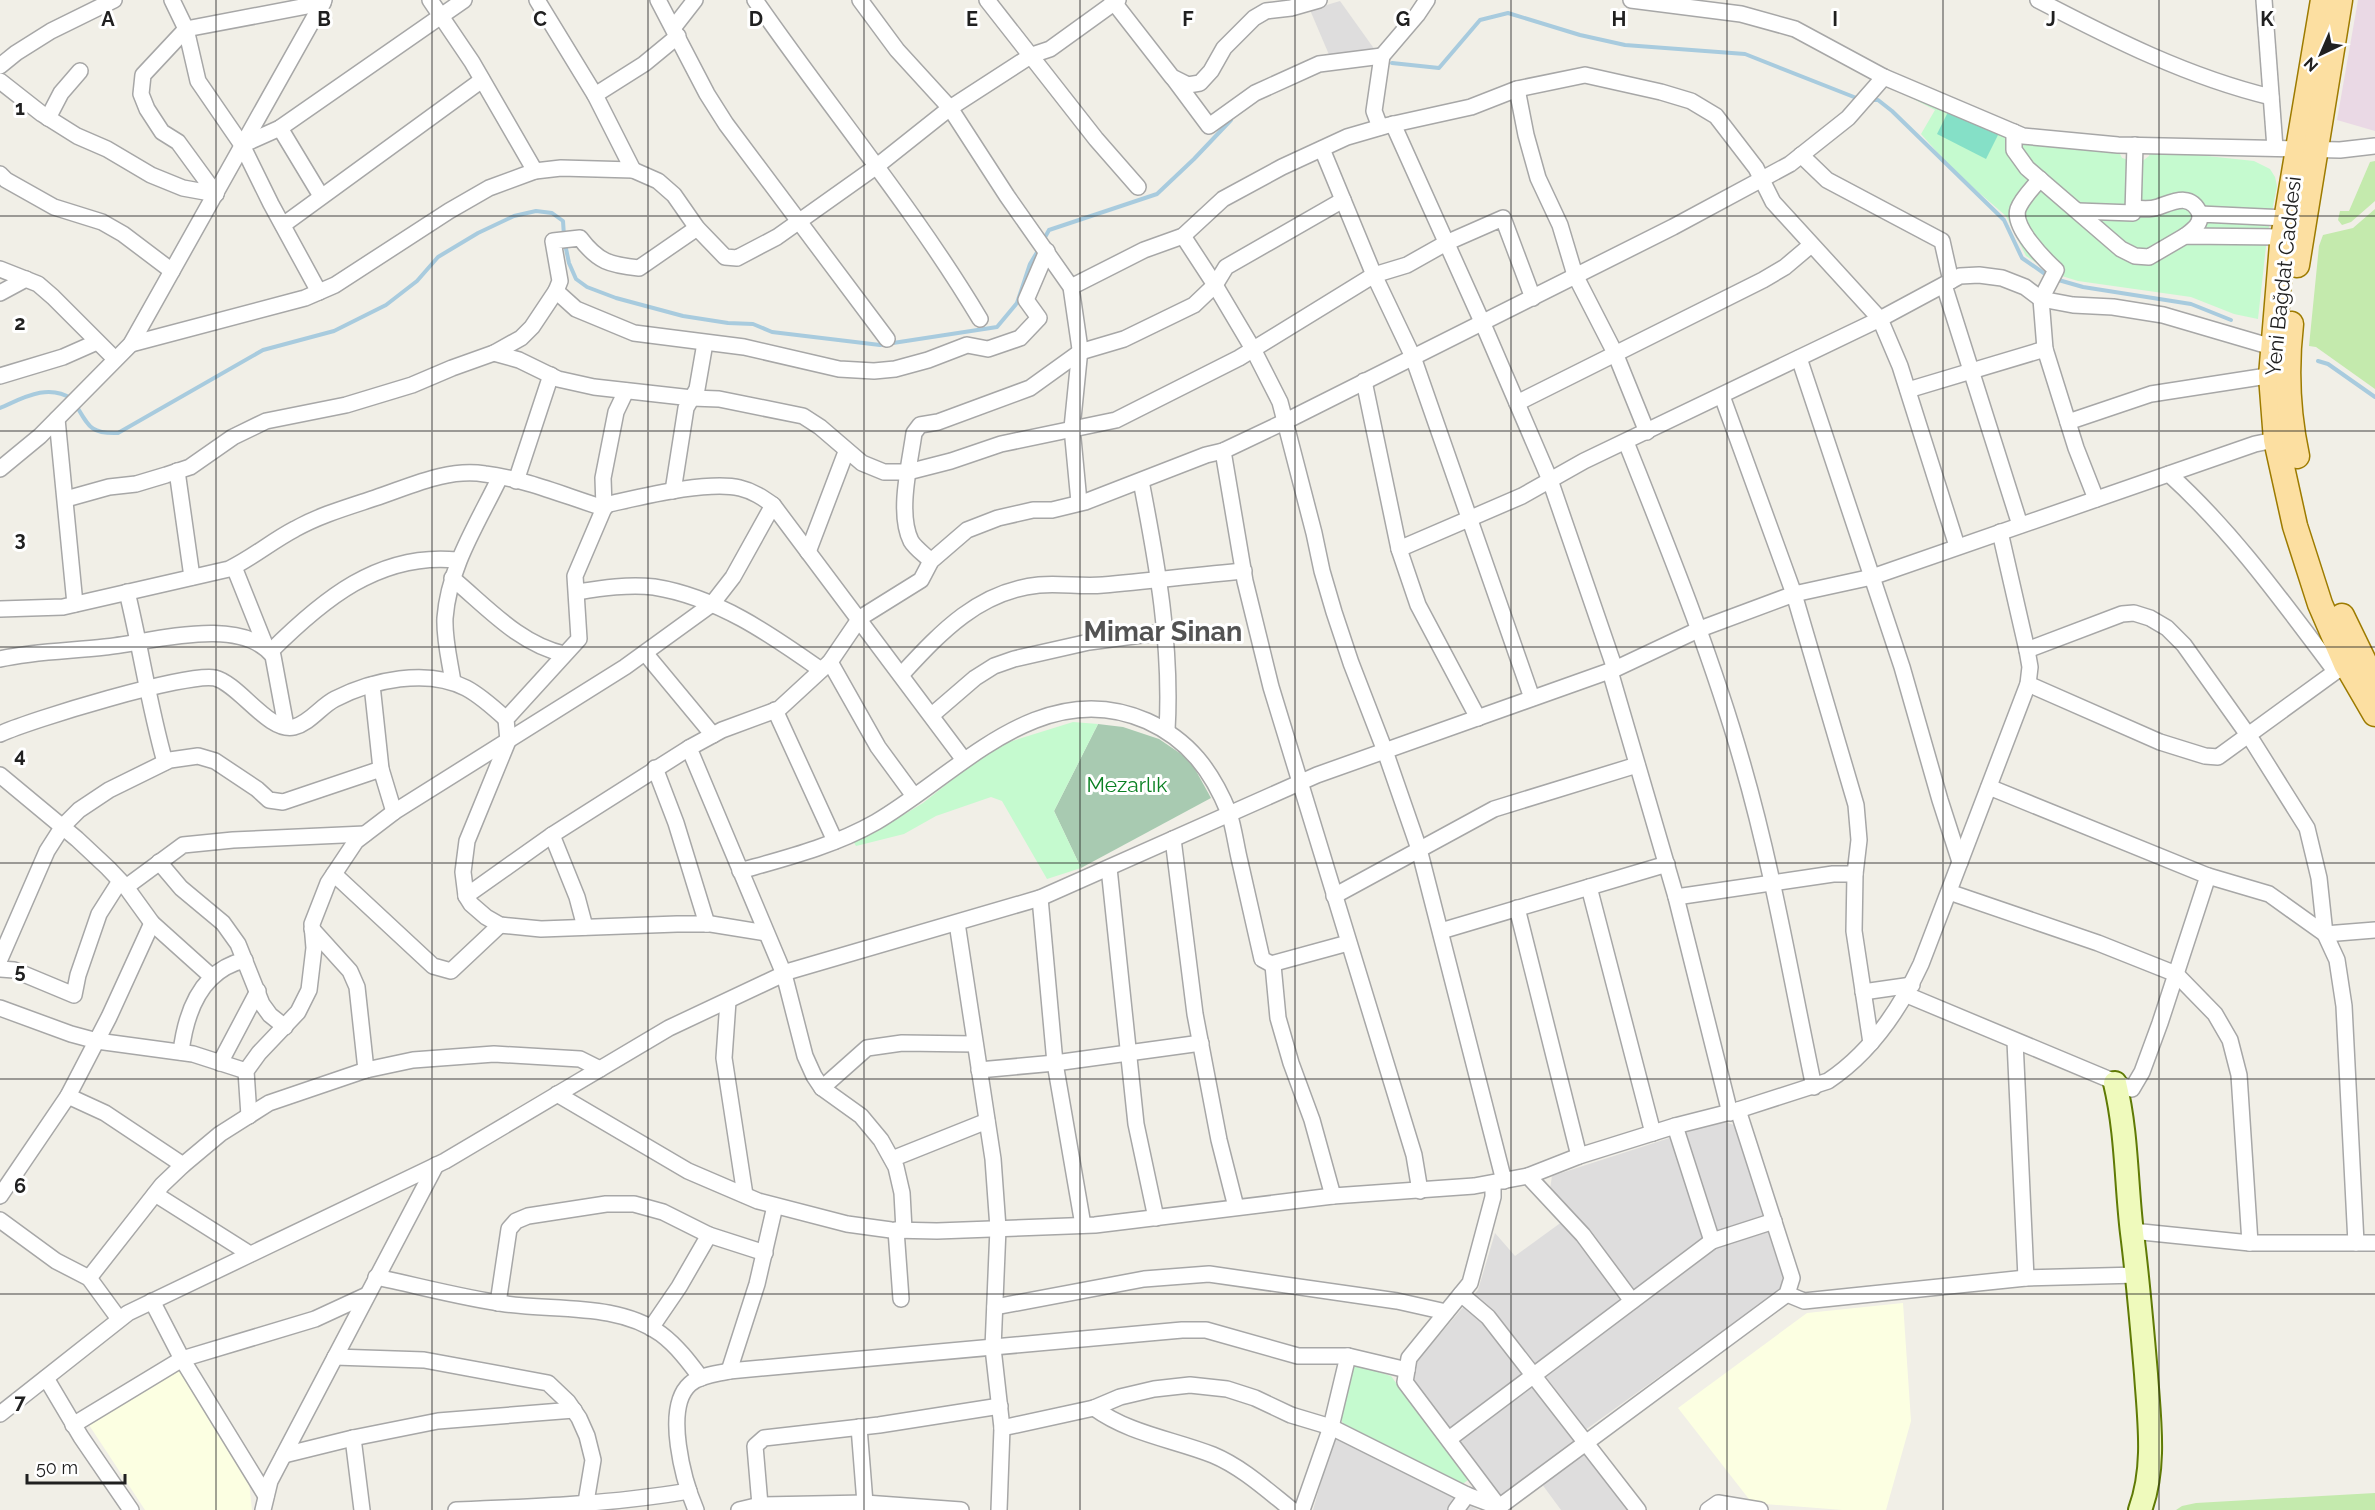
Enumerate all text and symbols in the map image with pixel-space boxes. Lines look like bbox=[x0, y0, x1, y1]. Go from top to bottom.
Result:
text: A bbox=[101, 7, 115, 31]
text: B bbox=[317, 7, 331, 31]
text: C bbox=[533, 7, 547, 31]
text: D bbox=[749, 7, 763, 31]
text: E bbox=[966, 7, 978, 31]
text: F bbox=[1182, 7, 1194, 31]
text: G bbox=[1396, 7, 1410, 31]
text: H bbox=[1612, 7, 1626, 31]
text: I bbox=[1832, 7, 1838, 31]
text: J bbox=[2046, 7, 2056, 31]
text: K bbox=[2260, 7, 2274, 31]
north arrow bbox=[2291, 24, 2351, 84]
text: N bbox=[2300, 53, 2322, 76]
text: 1 bbox=[15, 96, 25, 120]
street label: Yeni Bağdat Caddesi bbox=[2260, 175, 2306, 377]
text: 2 bbox=[14, 311, 26, 335]
text: 3 bbox=[14, 527, 26, 551]
district label: Mimar Sinan bbox=[1084, 616, 1242, 647]
text: 4 bbox=[14, 743, 26, 767]
park label: Mezarlık bbox=[1087, 772, 1168, 797]
text: 5 bbox=[14, 959, 26, 983]
text: 6 bbox=[14, 1174, 26, 1198]
text: 7 bbox=[14, 1390, 26, 1414]
scale bar bbox=[27, 1447, 124, 1485]
text: 50 m bbox=[36, 1457, 78, 1478]

